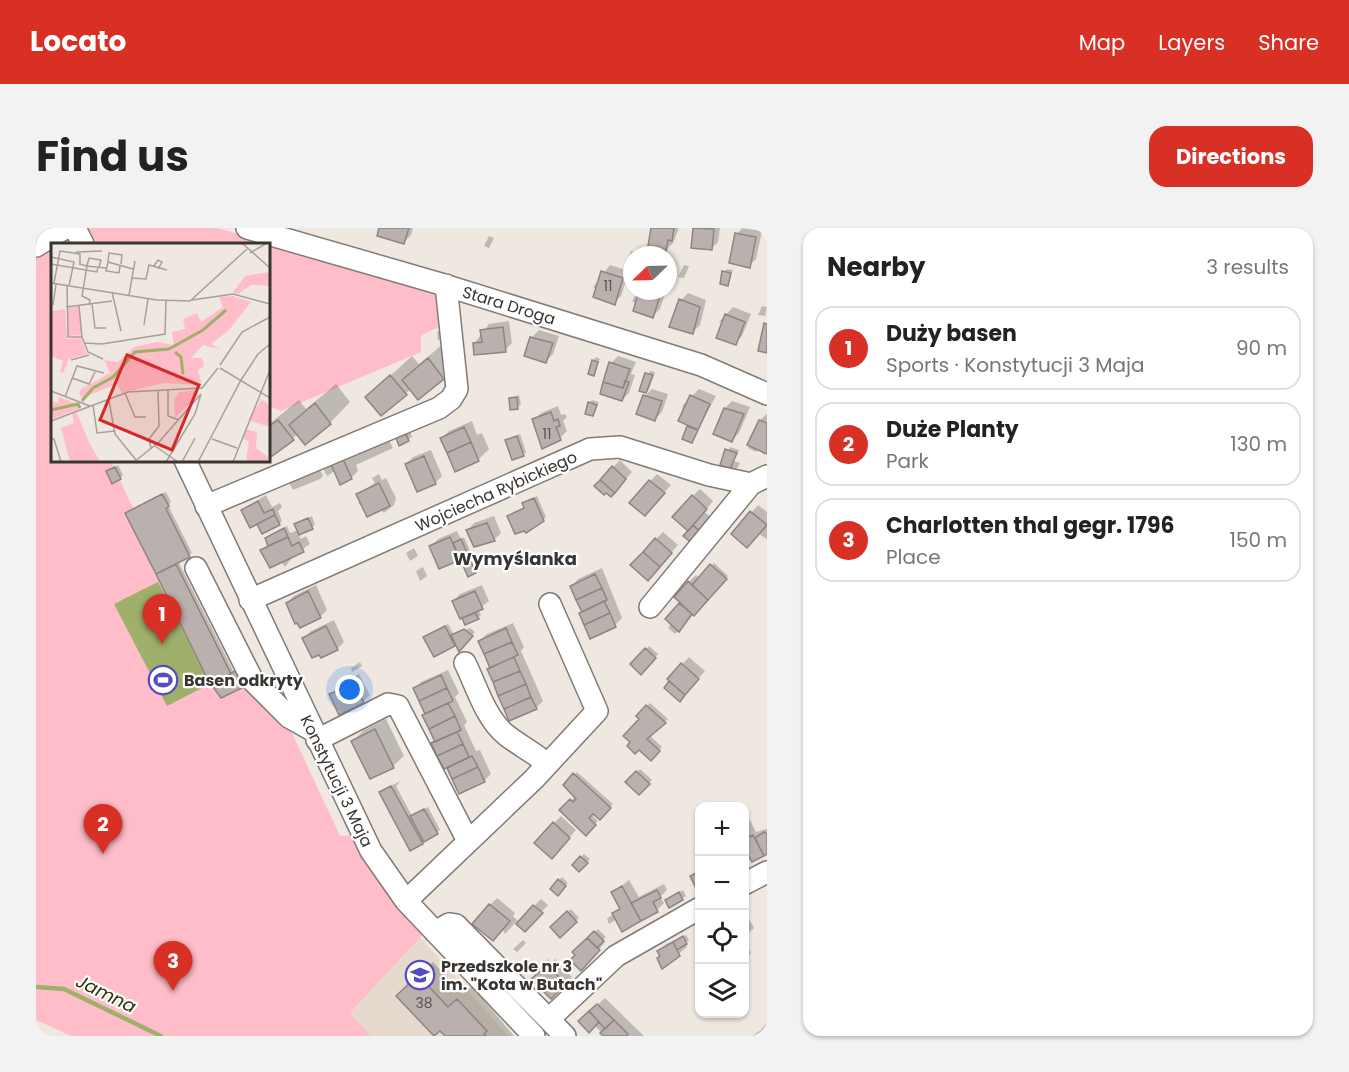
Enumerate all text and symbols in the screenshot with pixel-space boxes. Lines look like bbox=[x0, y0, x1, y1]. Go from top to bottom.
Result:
text: Locato bbox=[30, 22, 126, 61]
text: Map bbox=[1079, 28, 1125, 57]
text: Layers bbox=[1158, 28, 1225, 57]
text: Share bbox=[1258, 28, 1319, 57]
button: Directions bbox=[1149, 126, 1313, 187]
text: Find us bbox=[36, 127, 189, 186]
inset map bbox=[51, 243, 270, 462]
north arrow bbox=[623, 246, 677, 300]
text: Nearby bbox=[827, 249, 925, 285]
text: 3 results bbox=[1206, 253, 1289, 281]
house number: 11 bbox=[604, 276, 612, 296]
street label: Stara Droga bbox=[459, 280, 558, 331]
text: Duży basen bbox=[886, 318, 1017, 349]
text: 1 bbox=[845, 334, 852, 362]
text: 90 m bbox=[1236, 334, 1287, 362]
text: Sports · Konstytucji 3 Maja bbox=[886, 351, 1145, 379]
text: Duże Planty bbox=[886, 414, 1019, 445]
house number: 11 bbox=[543, 424, 551, 444]
text: 2 bbox=[843, 430, 854, 458]
text: 130 m bbox=[1230, 430, 1287, 458]
street label: Wojciecha Rybickiego bbox=[412, 445, 581, 538]
text: Park bbox=[886, 447, 929, 475]
text: Charlotten thal gegr. 1796 bbox=[886, 510, 1175, 541]
text: 3 bbox=[842, 526, 855, 554]
text: 150 m bbox=[1230, 526, 1287, 554]
text: Place bbox=[886, 543, 941, 571]
district label: Wymyślanka bbox=[453, 546, 577, 571]
pin: 1 bbox=[142, 594, 182, 644]
sports icon: Basen odkryty bbox=[147, 664, 179, 696]
place label: Basen odkryty bbox=[184, 669, 304, 692]
your location bbox=[335, 675, 364, 704]
street label: Konstytucji 3 Maja bbox=[295, 711, 379, 851]
map controls bbox=[695, 802, 749, 1018]
button: + bbox=[695, 802, 749, 856]
pin: 2 bbox=[84, 804, 122, 854]
button: − bbox=[695, 856, 749, 910]
button: locate bbox=[695, 910, 749, 964]
pin: 3 bbox=[154, 942, 192, 991]
place label: Przedszkole nr 3 im. "Kota w Butach" bbox=[441, 955, 602, 996]
school or university icon: Przedszkole nr 3 im. "Kota w Butach" bbox=[404, 959, 436, 991]
button: layers bbox=[695, 964, 749, 1018]
water label: Jamna bbox=[72, 968, 140, 1019]
house number: 38 bbox=[415, 993, 433, 1013]

